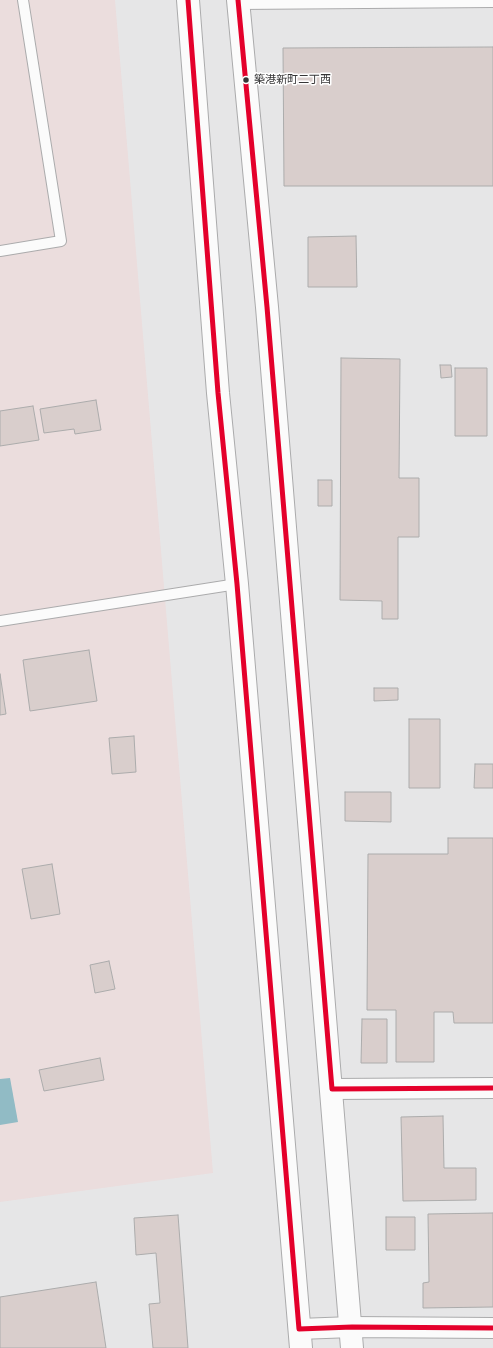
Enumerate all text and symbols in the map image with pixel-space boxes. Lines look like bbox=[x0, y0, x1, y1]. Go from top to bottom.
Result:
place label: 築港新町二丁西 bbox=[254, 73, 331, 87]
marker: 築港新町二丁西 bbox=[241, 75, 251, 85]

